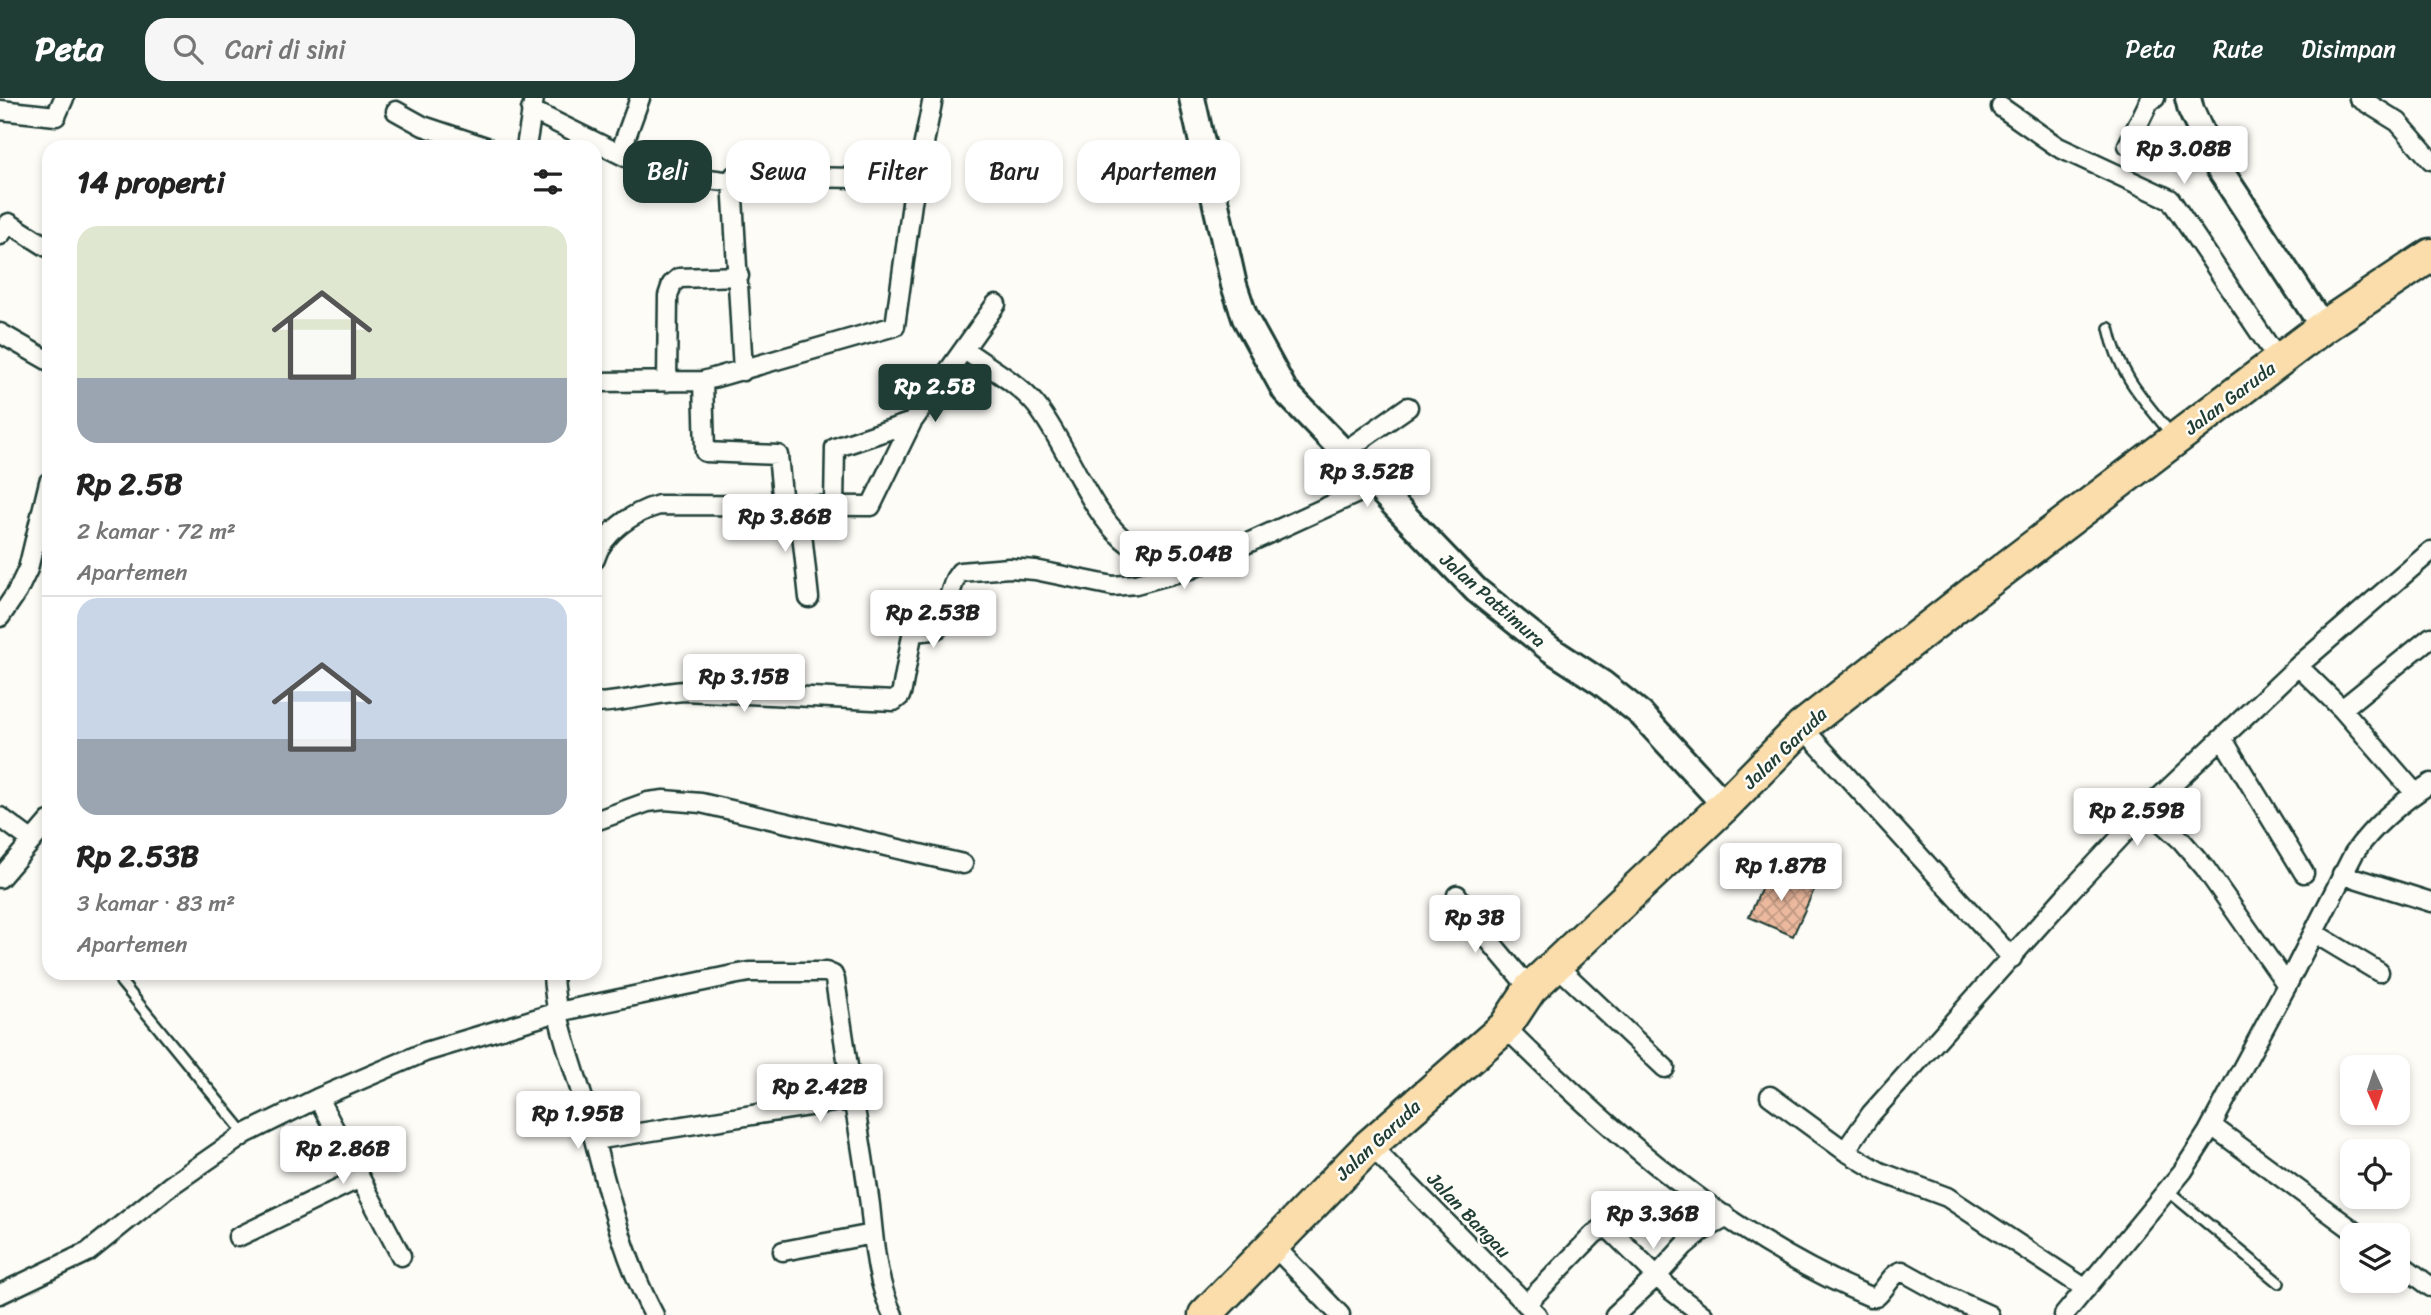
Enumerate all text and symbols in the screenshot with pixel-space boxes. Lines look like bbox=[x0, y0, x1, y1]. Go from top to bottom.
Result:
search box bbox=[145, 18, 635, 81]
text: Peta bbox=[35, 20, 103, 78]
text: Cari di sini bbox=[225, 26, 346, 72]
text: Peta bbox=[2126, 28, 2175, 70]
text: Rute bbox=[2213, 28, 2263, 70]
text: Disimpan bbox=[2301, 28, 2396, 70]
icon: search bbox=[169, 30, 207, 68]
pin: Rp 3.08B bbox=[2112, 126, 2256, 186]
text: Rp 3.08B bbox=[2137, 128, 2231, 169]
chip: Beli bbox=[623, 140, 712, 203]
chip: Sewa bbox=[726, 140, 830, 203]
chip: Filter bbox=[844, 140, 951, 203]
chip: Baru bbox=[965, 140, 1063, 203]
chip: Apartemen bbox=[1077, 140, 1240, 203]
text: 14 properti bbox=[77, 155, 225, 209]
icon: filters bbox=[529, 163, 567, 201]
icon: home bbox=[259, 272, 385, 398]
street label: Jalan Garuda bbox=[2176, 352, 2283, 444]
pin: Rp 2.5B bbox=[870, 364, 1000, 424]
text: Rp 2.5B bbox=[894, 366, 976, 407]
pin: Rp 3.52B bbox=[1295, 450, 1439, 509]
text: Rp 3.52B bbox=[1320, 451, 1414, 492]
text: Rp 2.5B bbox=[77, 457, 183, 511]
pin: Rp 3.86B bbox=[713, 494, 857, 554]
text: Rp 3.86B bbox=[738, 496, 832, 537]
text: 2 kamar · 72 m² bbox=[77, 511, 236, 552]
pin: Rp 5.04B bbox=[1112, 532, 1256, 591]
text: Rp 5.04B bbox=[1136, 533, 1232, 574]
street label: Jalan Pattimura bbox=[1431, 543, 1554, 656]
text: Apartemen bbox=[77, 552, 187, 593]
pin: Rp 2.53B bbox=[861, 590, 1005, 650]
text: Rp 2.53B bbox=[886, 592, 980, 633]
icon: home bbox=[259, 644, 385, 770]
pin: Rp 3.15B bbox=[672, 654, 816, 714]
text: Rp 3.15B bbox=[699, 656, 789, 697]
street label: Jalan Garuda bbox=[1734, 698, 1835, 798]
pin: Rp 2.59B bbox=[2065, 788, 2209, 848]
text: Rp 2.59B bbox=[2090, 790, 2185, 831]
text: Rp 2.53B bbox=[77, 829, 199, 883]
pin: Rp 1.87B bbox=[1709, 844, 1853, 903]
text: Rp 1.87B bbox=[1736, 845, 1826, 886]
text: 3 kamar · 83 m² bbox=[77, 883, 235, 924]
pin: Rp 3B bbox=[1426, 896, 1524, 955]
text: Rp 3B bbox=[1445, 897, 1505, 938]
text: Apartemen bbox=[77, 924, 187, 965]
north arrow bbox=[2340, 1055, 2410, 1125]
map controls bbox=[2340, 1055, 2410, 1293]
pin: Rp 2.42B bbox=[748, 1065, 892, 1124]
text: Rp 2.42B bbox=[773, 1066, 867, 1107]
pin: Rp 1.95B bbox=[506, 1091, 650, 1151]
street label: Jalan Garuda bbox=[1327, 1091, 1429, 1189]
text: Rp 1.95B bbox=[532, 1093, 624, 1134]
pin: Rp 2.86B bbox=[271, 1126, 415, 1186]
text: Rp 2.86B bbox=[296, 1128, 390, 1169]
button: locate bbox=[2340, 1139, 2410, 1209]
street label: Jalan Bangau bbox=[1418, 1163, 1519, 1266]
pin: Rp 3.36B bbox=[1581, 1192, 1725, 1251]
text: Rp 3.36B bbox=[1607, 1193, 1699, 1234]
button: layers bbox=[2340, 1223, 2410, 1293]

